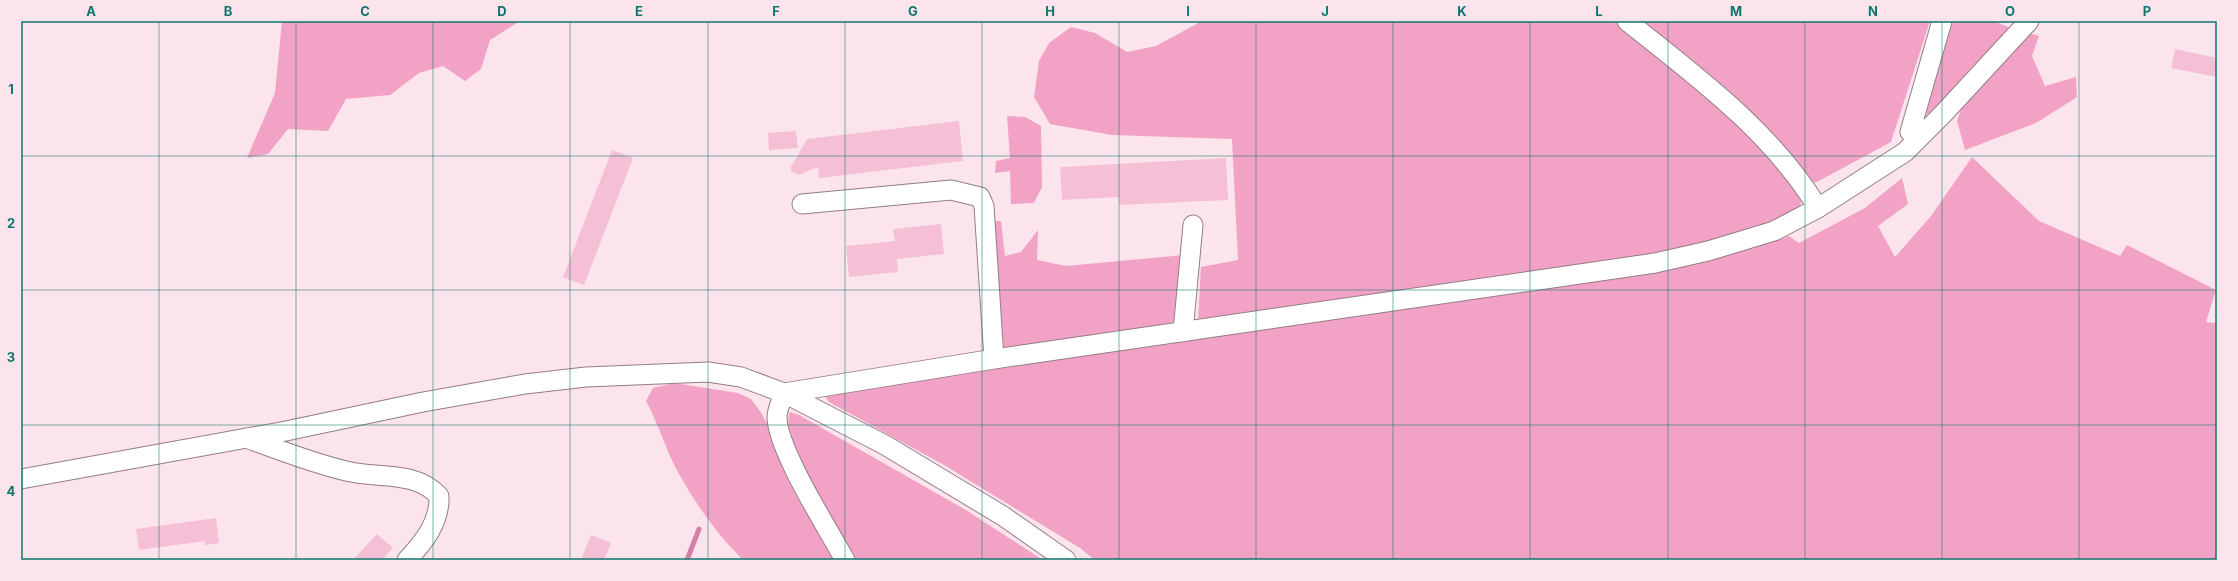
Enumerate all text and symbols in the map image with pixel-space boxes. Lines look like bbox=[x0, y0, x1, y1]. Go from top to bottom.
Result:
text: A bbox=[86, 3, 96, 19]
text: B bbox=[224, 3, 233, 19]
text: C bbox=[360, 3, 370, 19]
text: D bbox=[497, 3, 507, 19]
text: E bbox=[635, 3, 643, 19]
text: F bbox=[772, 3, 780, 19]
text: G bbox=[908, 3, 918, 19]
text: H bbox=[1045, 3, 1055, 19]
text: I bbox=[1186, 3, 1190, 19]
text: J bbox=[1321, 3, 1329, 19]
text: K bbox=[1457, 3, 1467, 19]
text: L bbox=[1595, 3, 1603, 19]
text: M bbox=[1730, 3, 1742, 19]
text: N bbox=[1868, 3, 1878, 19]
text: O bbox=[2005, 3, 2015, 19]
text: P bbox=[2143, 3, 2151, 19]
text: 1 bbox=[8, 81, 14, 97]
text: 2 bbox=[7, 215, 15, 231]
text: 3 bbox=[7, 349, 15, 365]
text: 4 bbox=[7, 483, 16, 499]

